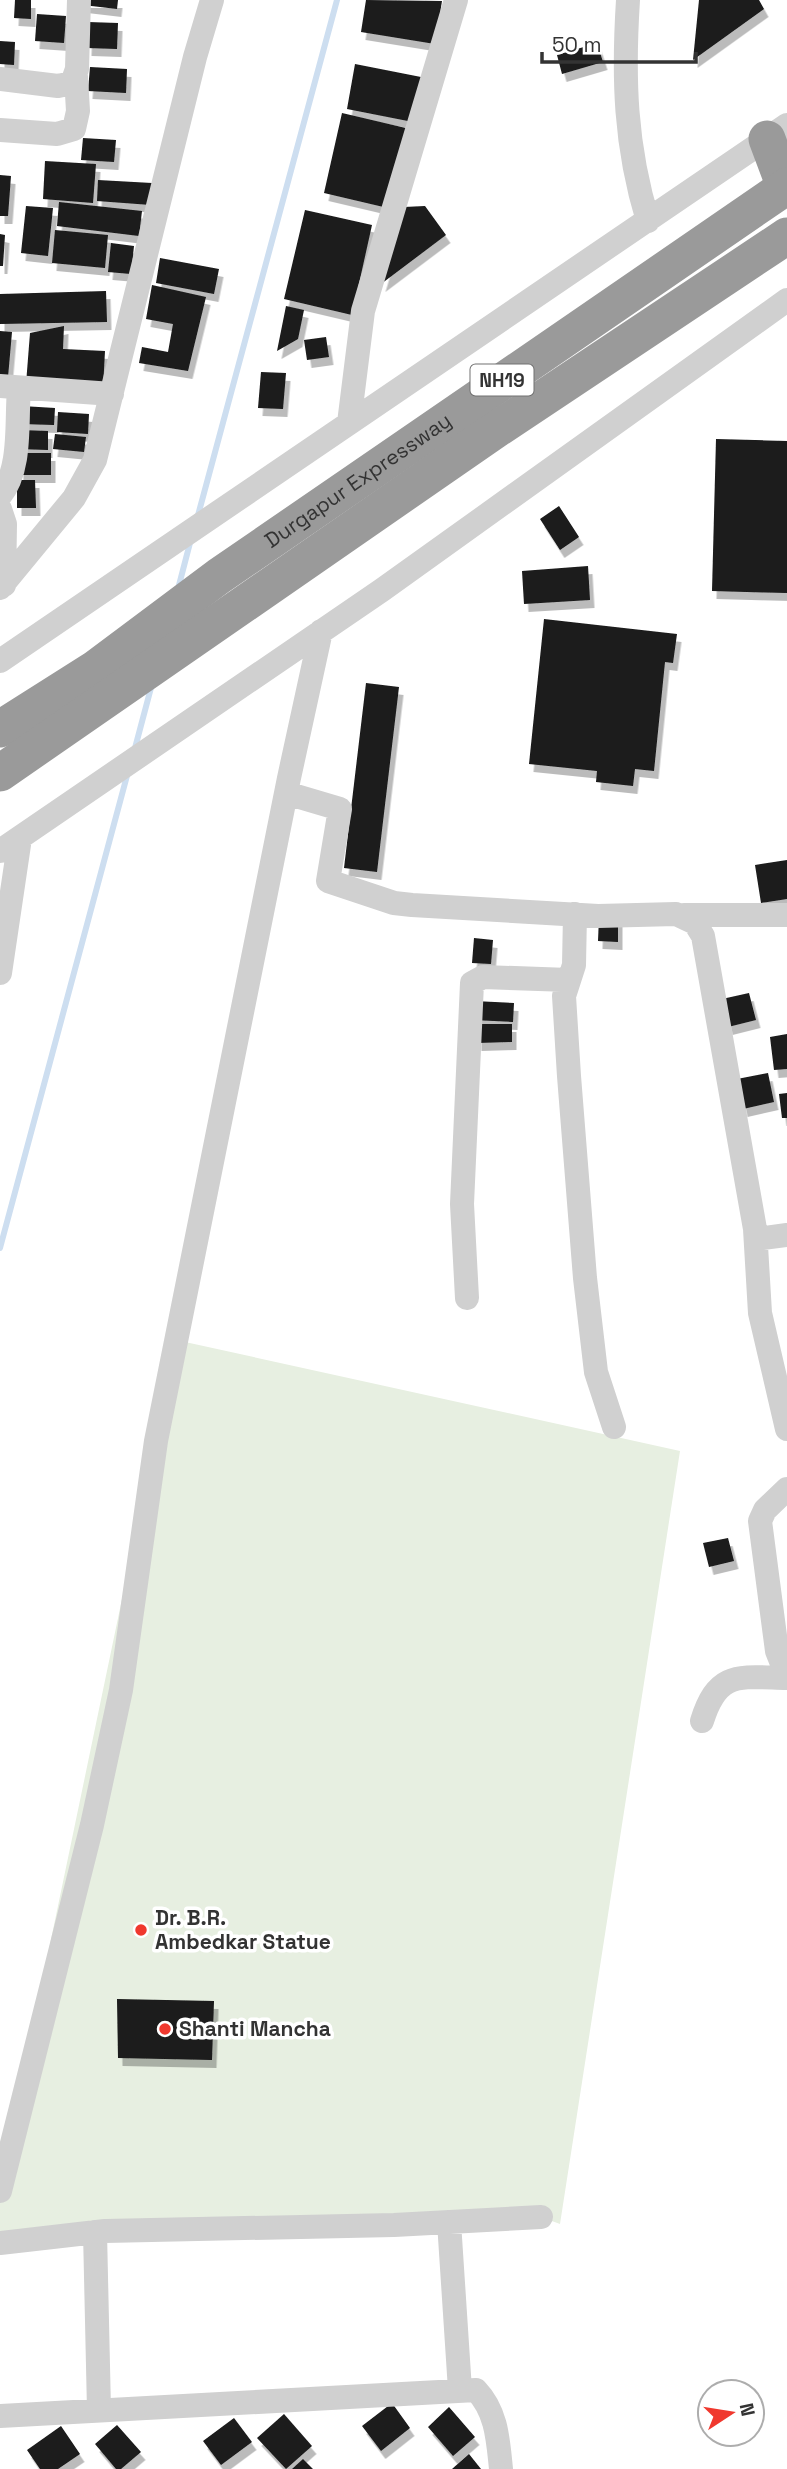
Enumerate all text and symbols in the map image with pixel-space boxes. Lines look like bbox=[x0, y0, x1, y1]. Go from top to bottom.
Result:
scale bar bbox=[542, 21, 696, 65]
text: 50 m bbox=[552, 31, 602, 58]
road number: NH19 bbox=[470, 364, 534, 396]
street label: Durgapur Expressway bbox=[259, 407, 456, 554]
place label: Dr. B.R. Ambedkar Statue bbox=[155, 1904, 331, 1955]
marker: Dr. B.R. Ambedkar Statue bbox=[133, 1922, 149, 1938]
place label: Shanti Mancha bbox=[179, 2015, 331, 2042]
marker: Shanti Mancha bbox=[157, 2021, 173, 2037]
north arrow bbox=[696, 2378, 766, 2448]
text: N bbox=[734, 2401, 761, 2418]

